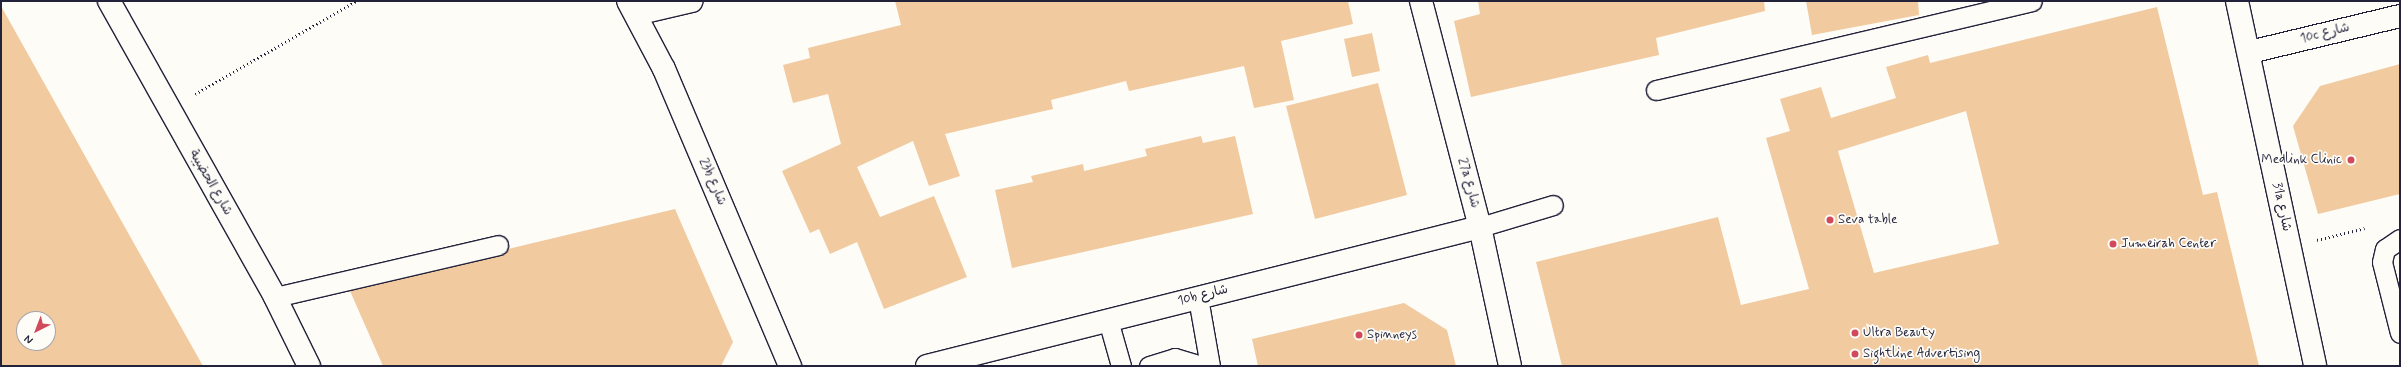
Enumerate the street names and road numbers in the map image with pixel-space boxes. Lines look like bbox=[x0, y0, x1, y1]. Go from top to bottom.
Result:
street label: 10c شارع bbox=[2299, 20, 2351, 48]
street label: شارع الحضيبة bbox=[185, 147, 235, 219]
street label: 23b شارع bbox=[695, 156, 729, 208]
street label: 27a شارع bbox=[1454, 156, 1482, 210]
street label: 31a شارع bbox=[2268, 181, 2294, 233]
street label: 10b شارع bbox=[1176, 282, 1230, 310]

